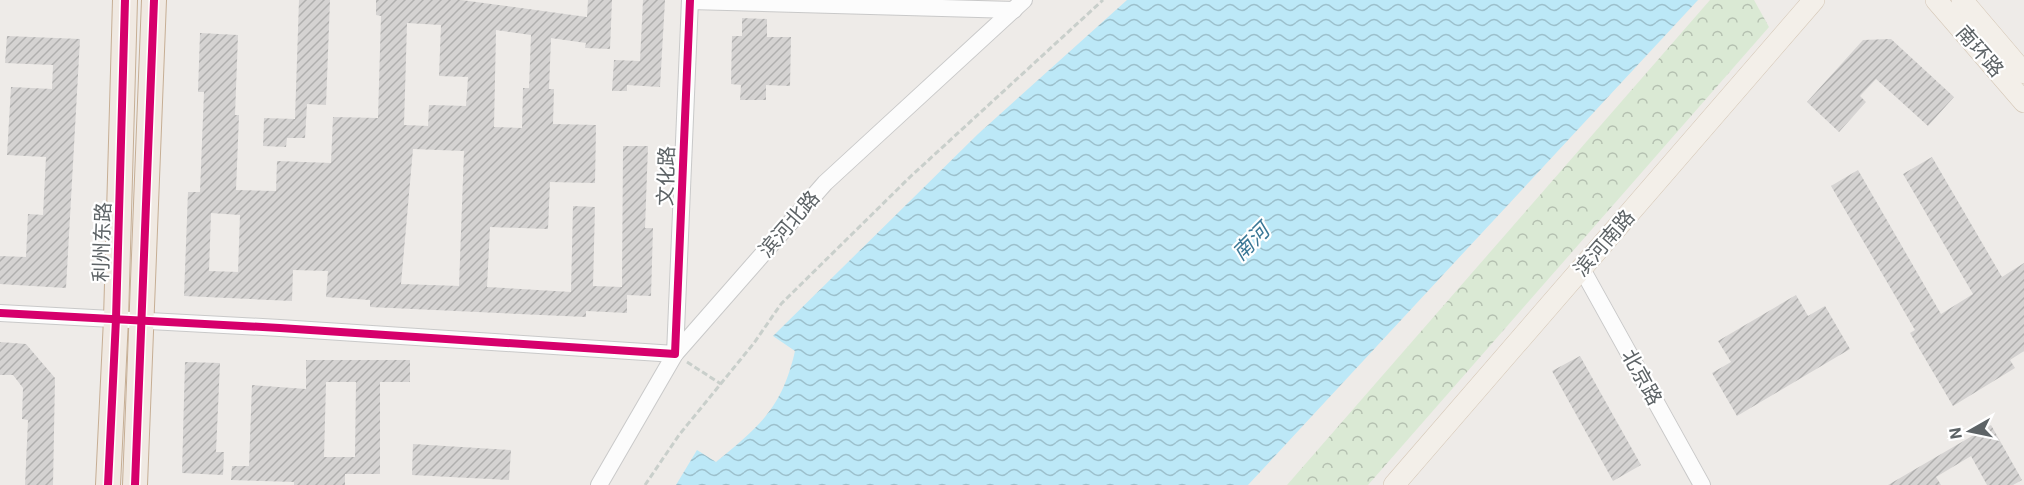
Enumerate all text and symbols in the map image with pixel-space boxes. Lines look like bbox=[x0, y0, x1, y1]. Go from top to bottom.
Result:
street label: 南环路 bbox=[1951, 20, 2009, 82]
street label: 文化路 bbox=[653, 146, 679, 206]
street label: 滨河北路 bbox=[754, 186, 824, 262]
street label: 利州东路 bbox=[89, 202, 115, 282]
street label: 滨河南路 bbox=[1569, 205, 1639, 281]
water label: 南河 bbox=[1228, 216, 1277, 265]
street label: 北京路 bbox=[1617, 345, 1667, 409]
north arrow bbox=[1940, 401, 2000, 461]
text: N bbox=[1945, 426, 1966, 440]

